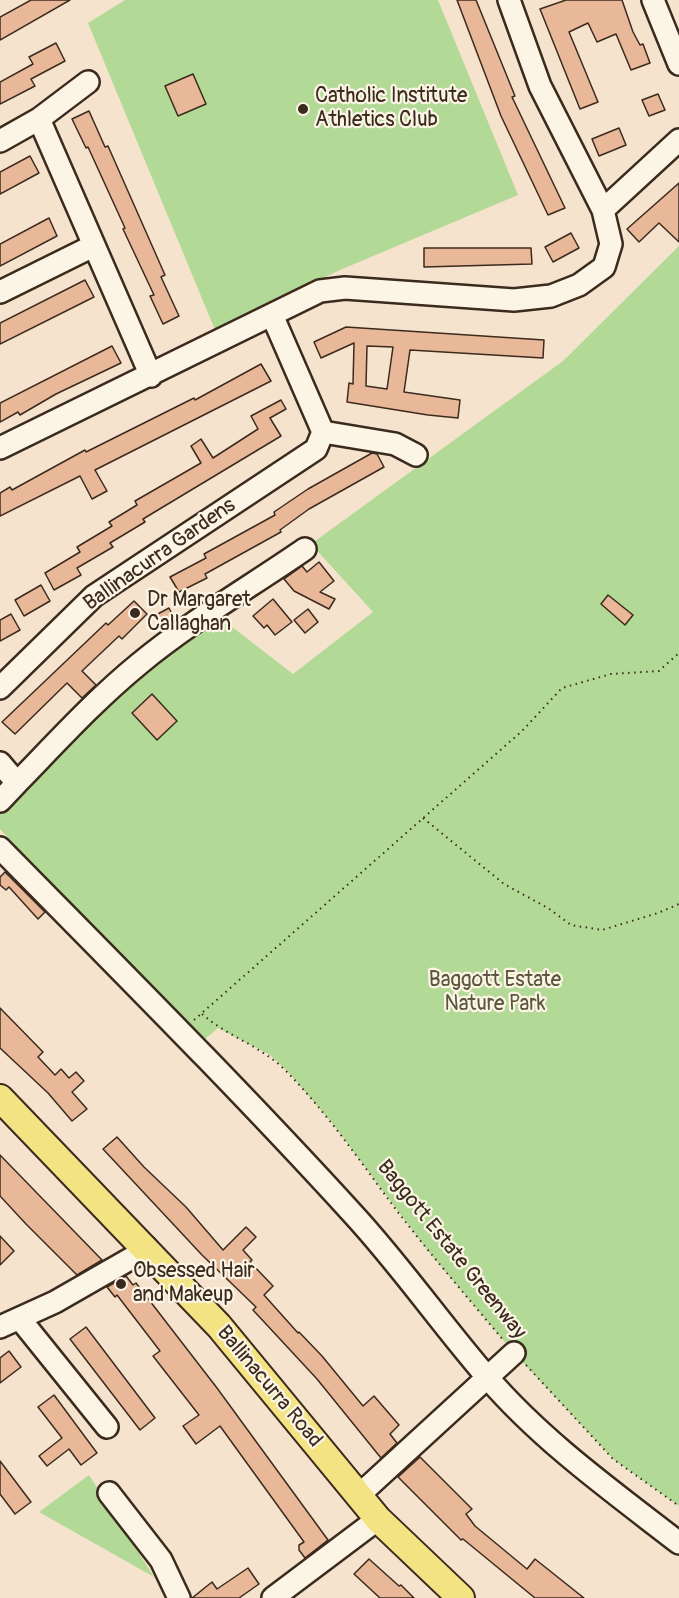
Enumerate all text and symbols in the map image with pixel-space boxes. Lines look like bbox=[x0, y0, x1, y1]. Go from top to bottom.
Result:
place label: Catholic Institute Athletics Club bbox=[315, 84, 467, 134]
marker: Catholic Institute Athletics Club bbox=[296, 102, 310, 116]
street label: Ballinacurra Gardens bbox=[79, 493, 241, 617]
place label: Dr Margaret Callaghan bbox=[147, 588, 251, 638]
marker: Dr Margaret Callaghan bbox=[128, 606, 142, 620]
park label: Baggott Estate Nature Park bbox=[429, 968, 561, 1018]
street label: Baggott Estate Greenway bbox=[371, 1155, 531, 1345]
place label: Obsessed Hair and Makeup bbox=[133, 1259, 255, 1309]
marker: Obsessed Hair and Makeup bbox=[114, 1277, 128, 1291]
street label: Ballinacurra Road bbox=[211, 1321, 327, 1453]

